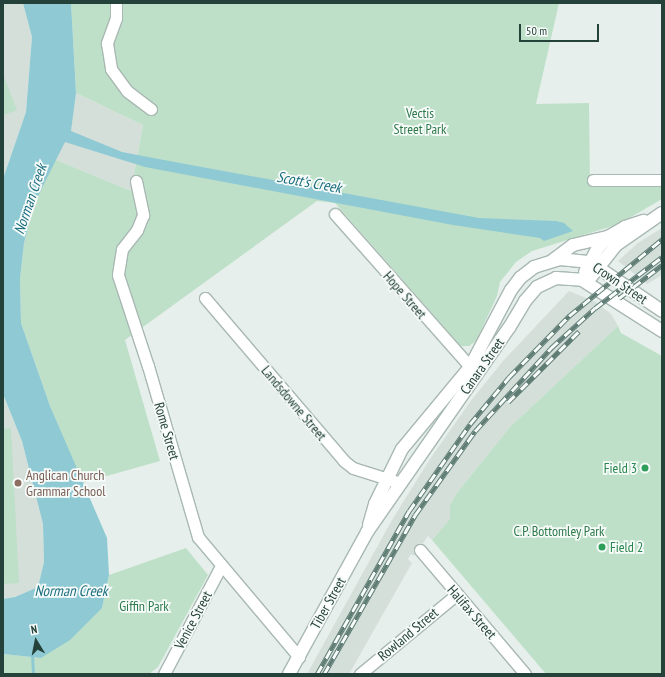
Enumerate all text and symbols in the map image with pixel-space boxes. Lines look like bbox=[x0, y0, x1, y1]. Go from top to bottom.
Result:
scale bar bbox=[521, 16, 601, 42]
text: 50 m bbox=[526, 23, 547, 38]
park label: Vectis Street Park bbox=[394, 105, 446, 138]
water label: Norman Creek bbox=[10, 162, 50, 236]
water label: Scott's Creek bbox=[275, 167, 343, 197]
street label: Crown Street bbox=[589, 259, 651, 307]
street label: Hope Street bbox=[380, 268, 430, 322]
street label: Canara Street bbox=[456, 335, 508, 397]
street label: Landsdowne Street bbox=[258, 362, 330, 444]
street label: Rome Street bbox=[151, 400, 183, 462]
place label: Field 3 bbox=[604, 460, 637, 476]
marker: Field 3 bbox=[640, 463, 650, 473]
place label: Anglican Church Grammar School bbox=[26, 467, 105, 500]
marker: Anglican Church Grammar School bbox=[13, 478, 23, 488]
park label: C.P. Bottomley Park bbox=[513, 523, 605, 539]
place label: Field 2 bbox=[610, 539, 643, 555]
marker: Field 2 bbox=[597, 542, 607, 552]
street label: Tiber Street bbox=[307, 574, 349, 632]
street label: Halifax Street bbox=[444, 581, 500, 643]
water label: Norman Creek bbox=[34, 582, 108, 600]
street label: Venice Street bbox=[171, 588, 215, 652]
park label: Giffin Park bbox=[119, 598, 169, 614]
street label: Rowland Street bbox=[374, 604, 442, 664]
north arrow bbox=[16, 621, 56, 661]
text: N bbox=[30, 622, 38, 637]

